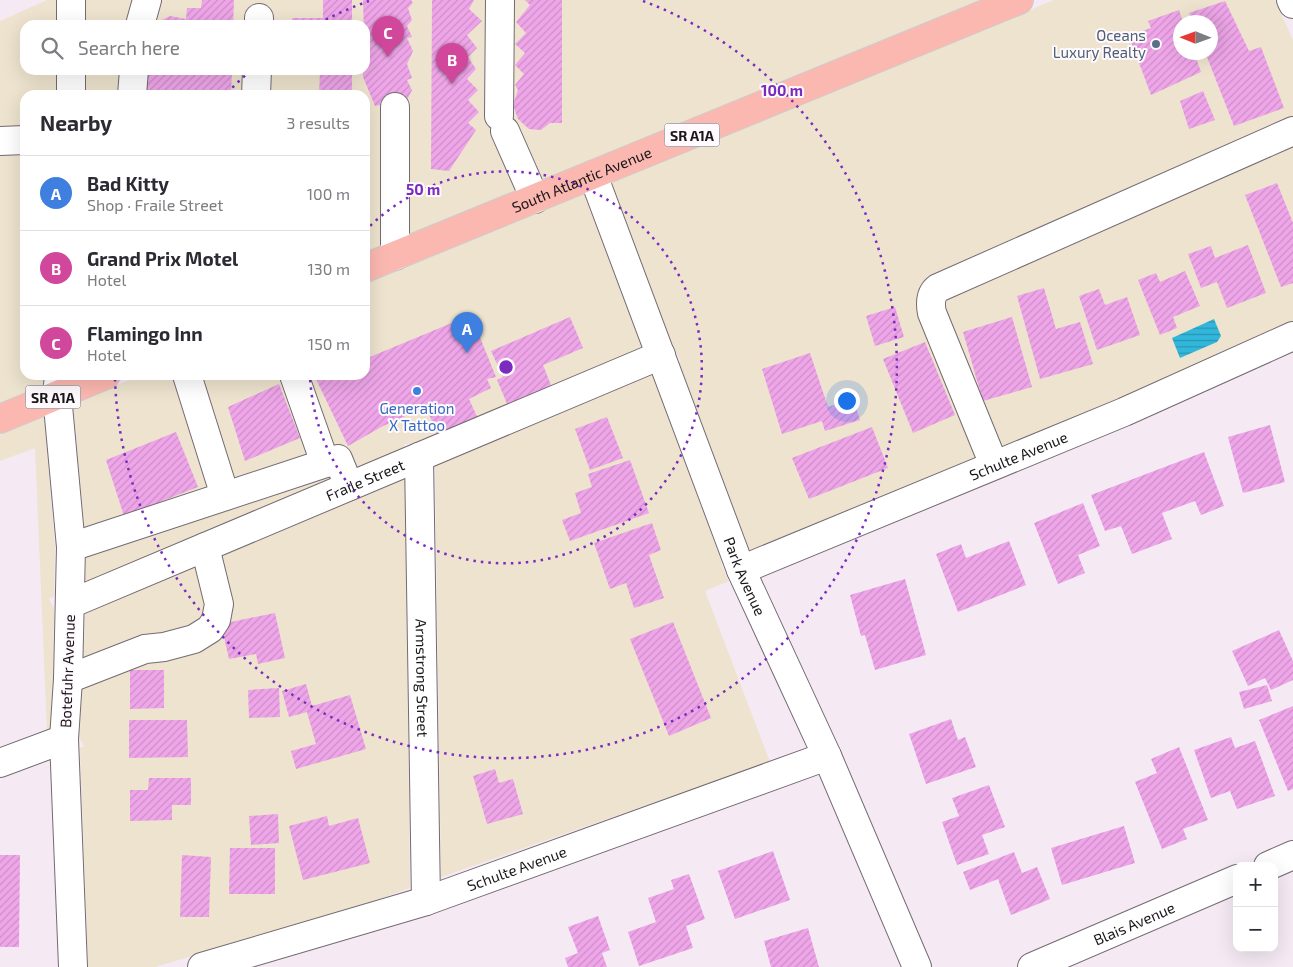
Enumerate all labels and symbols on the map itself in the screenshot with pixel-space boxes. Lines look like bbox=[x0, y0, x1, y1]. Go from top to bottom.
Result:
north arrow bbox=[1173, 15, 1218, 60]
pin: C bbox=[372, 16, 404, 57]
place label: Oceans Luxury Realty bbox=[1053, 26, 1146, 61]
marker: Oceans Luxury Realty bbox=[1150, 38, 1162, 50]
pin: B bbox=[436, 43, 468, 84]
text: 100 m bbox=[761, 81, 803, 99]
road number: SR A1A bbox=[664, 124, 720, 146]
street label: South Atlantic Avenue bbox=[509, 143, 654, 216]
text: 50 m bbox=[406, 180, 440, 198]
pin: A bbox=[451, 312, 483, 353]
centre of rings bbox=[497, 358, 515, 376]
marker: Generation X Tattoo bbox=[411, 385, 423, 397]
road number: SR A1A bbox=[26, 386, 80, 408]
your location bbox=[834, 388, 860, 414]
place label: Generation X Tattoo bbox=[379, 399, 455, 434]
street label: Schulte Avenue bbox=[967, 427, 1070, 484]
street label: Fraile Street bbox=[323, 455, 407, 504]
street label: Park Avenue bbox=[720, 534, 770, 618]
street label: Botefuhr Avenue bbox=[56, 614, 78, 728]
street label: Armstrong Street bbox=[413, 619, 432, 738]
street label: Schulte Avenue bbox=[465, 842, 569, 894]
street label: Blais Avenue bbox=[1091, 898, 1177, 949]

